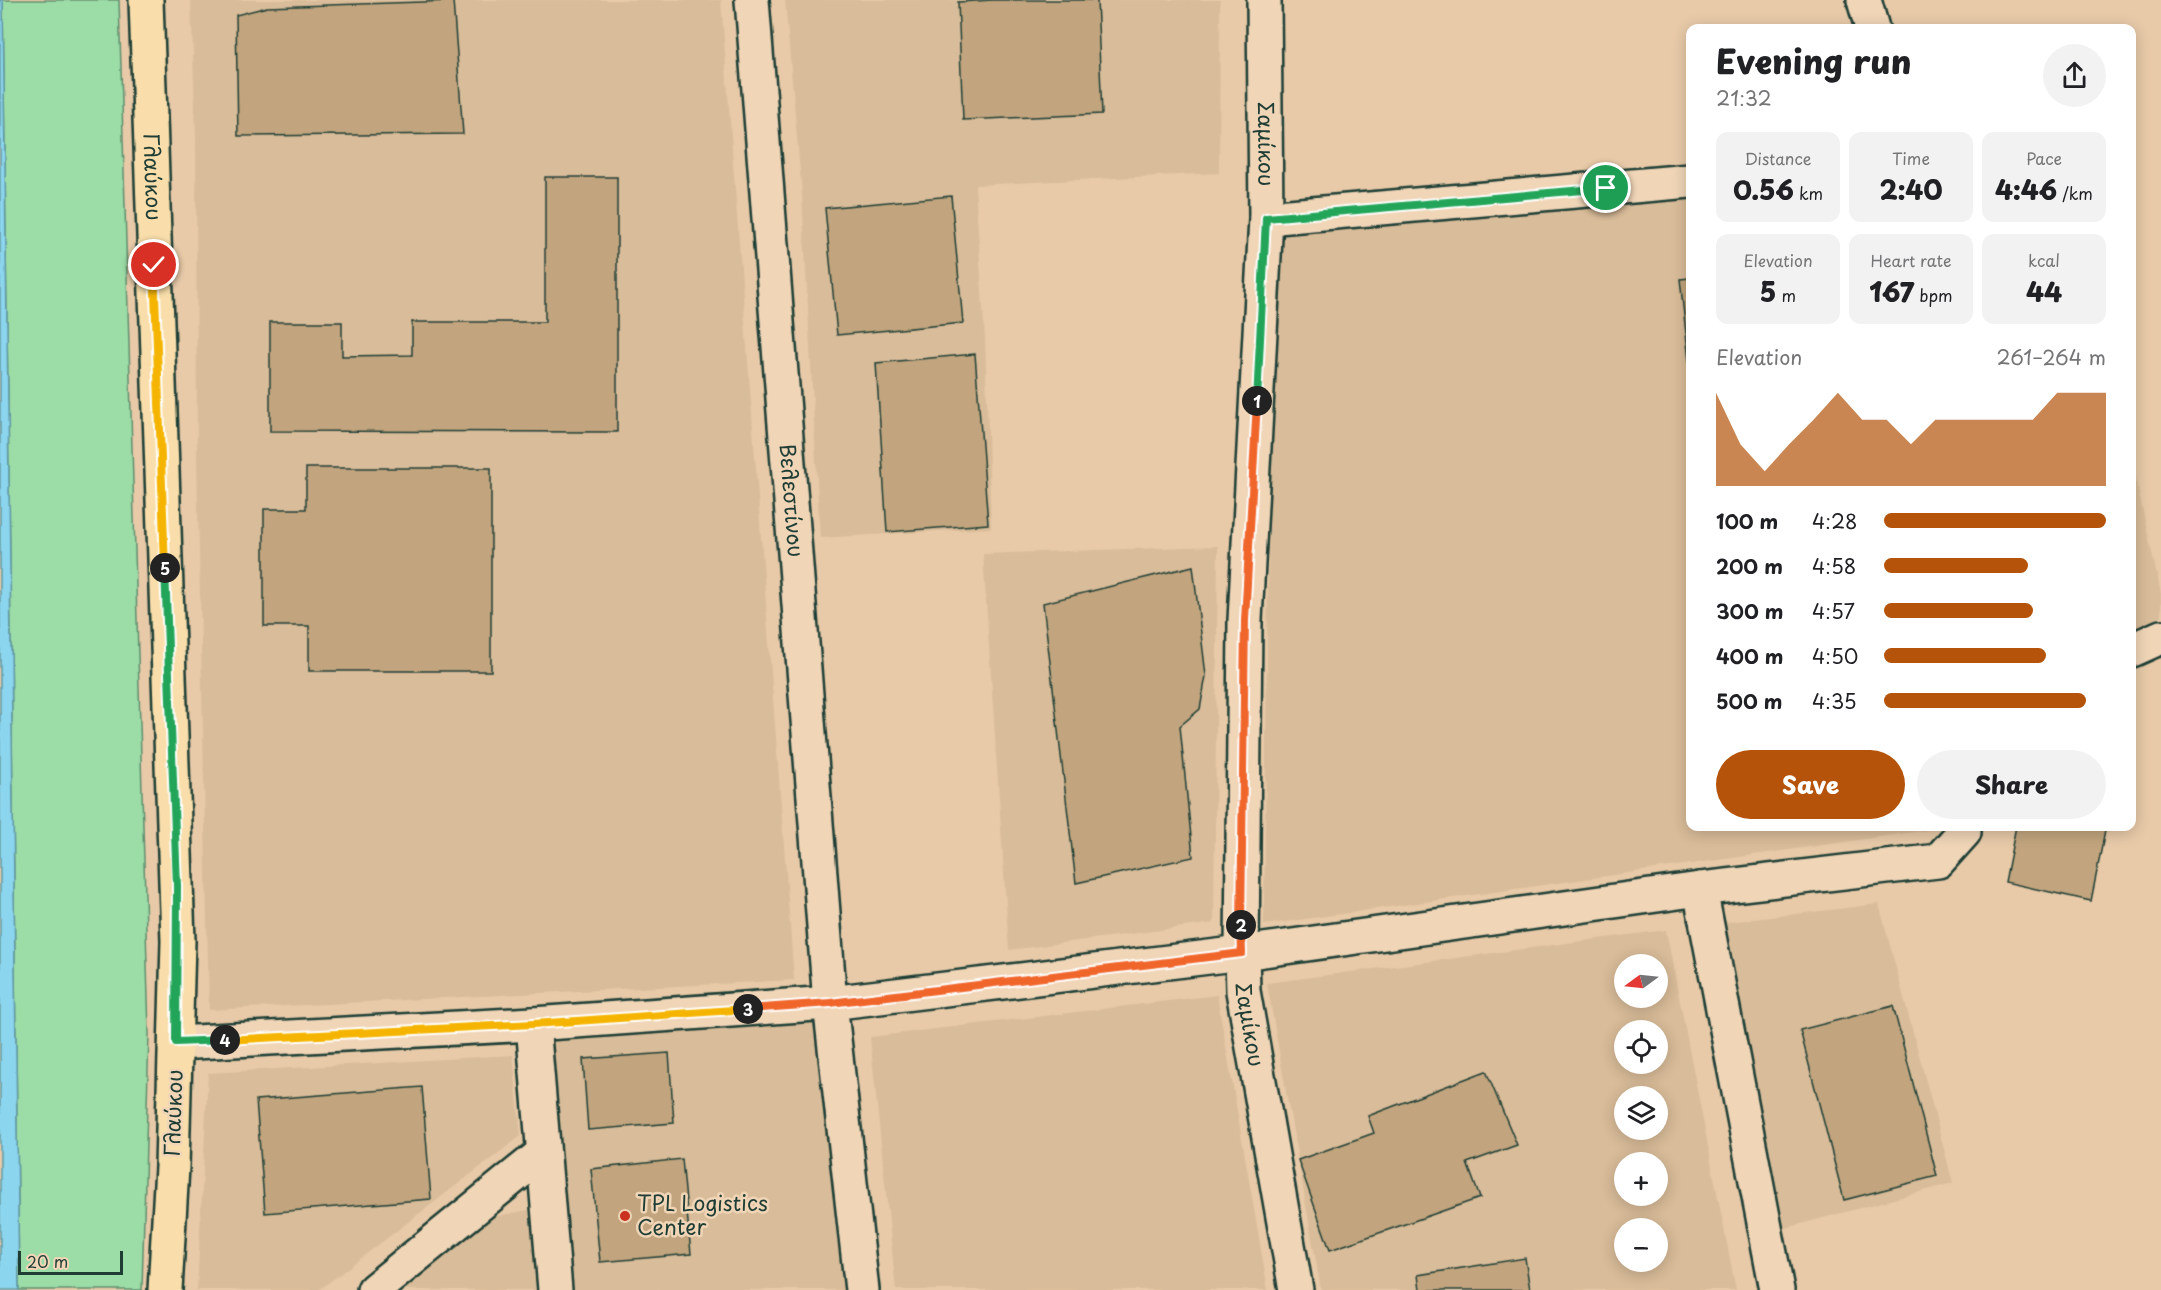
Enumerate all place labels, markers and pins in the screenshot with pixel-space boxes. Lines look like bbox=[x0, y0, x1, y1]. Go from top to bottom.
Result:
pin bbox=[1580, 162, 1631, 213]
pin bbox=[128, 239, 179, 290]
pin: 1 bbox=[1242, 386, 1272, 416]
pin: 5 bbox=[150, 553, 180, 583]
pin: 2 bbox=[1226, 910, 1256, 940]
pin: 3 bbox=[733, 994, 763, 1024]
pin: 4 bbox=[210, 1025, 240, 1055]
place label: TPL Logistics Center bbox=[637, 1186, 768, 1242]
marker: TPL Logistics Center bbox=[618, 1209, 632, 1223]

